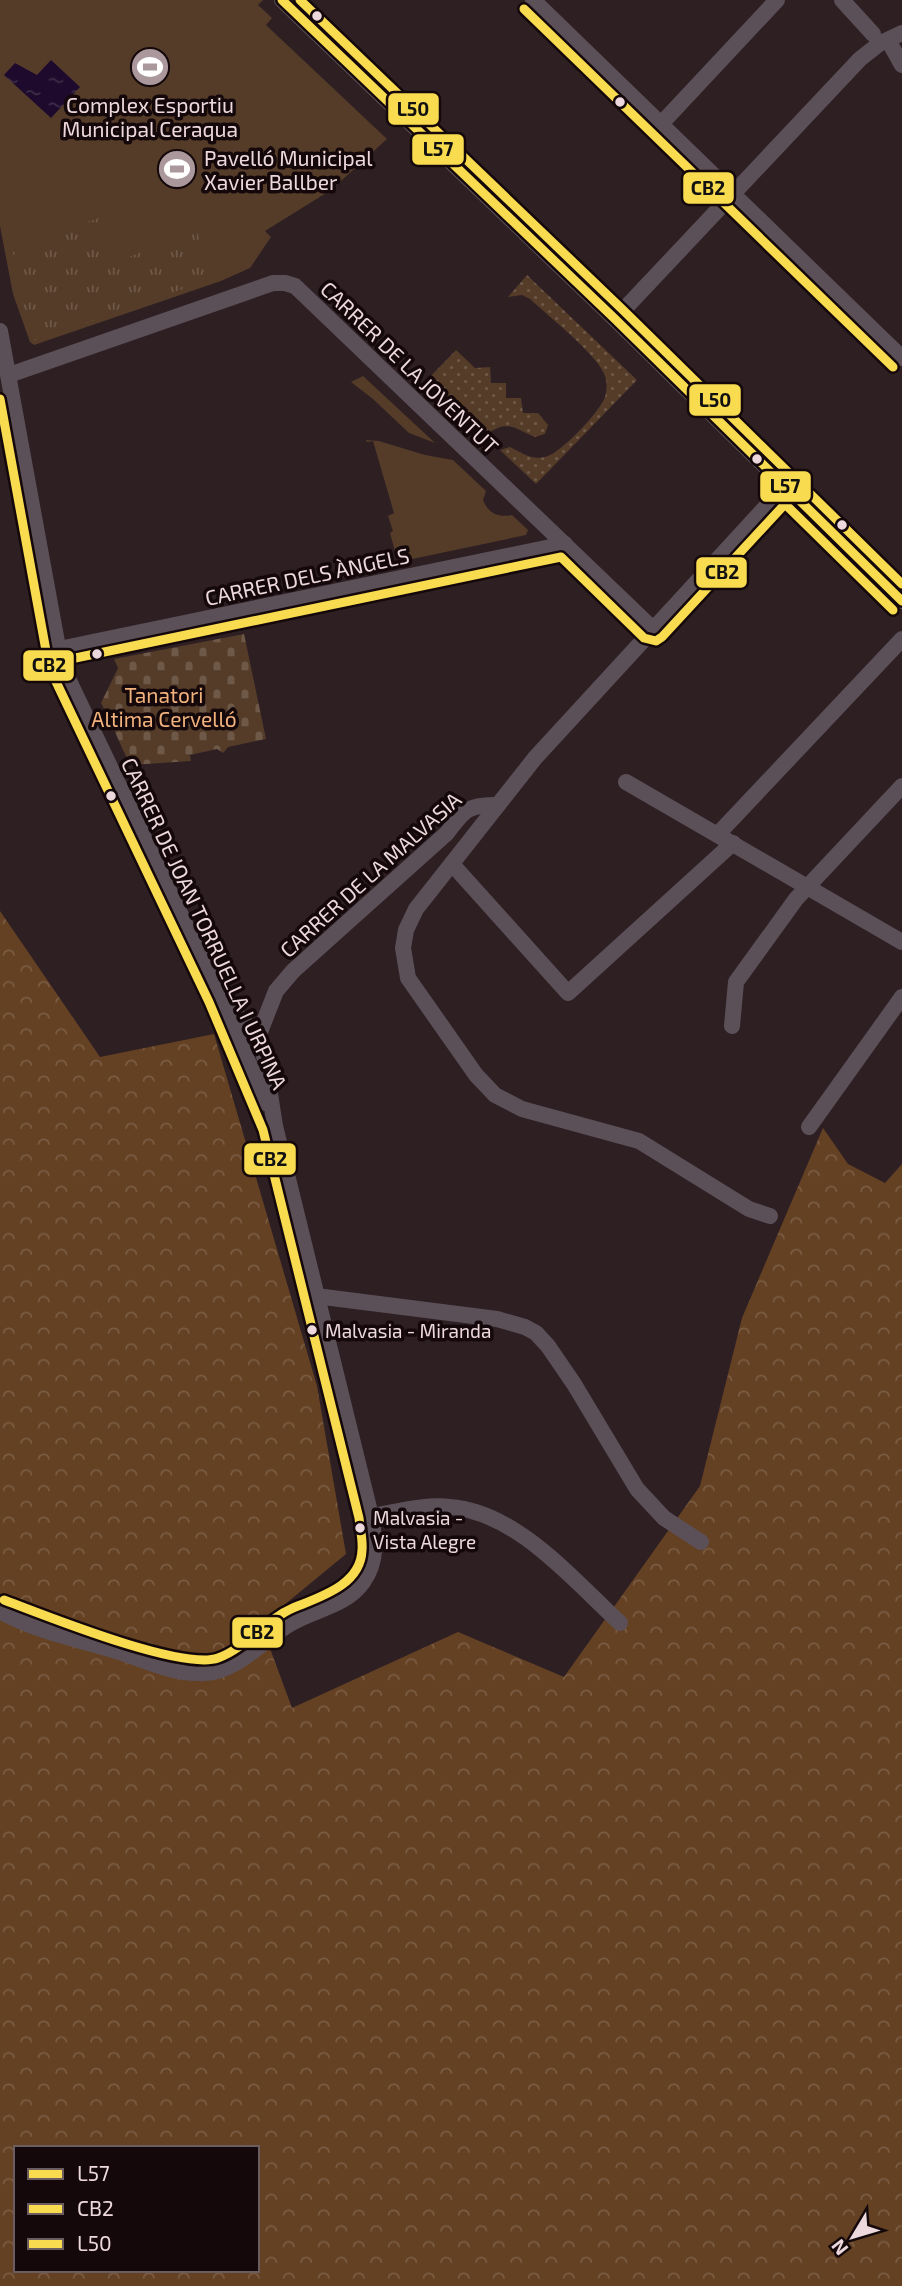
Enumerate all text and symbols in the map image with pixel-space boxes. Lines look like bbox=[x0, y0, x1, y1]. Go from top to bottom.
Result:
unlabelled marker bbox=[310, 9, 324, 23]
sports icon: Complex Esportiu Municipal Ceraqua bbox=[129, 46, 171, 88]
place label: Complex Esportiu Municipal Ceraqua bbox=[62, 92, 238, 141]
line badge: L50 bbox=[387, 92, 440, 126]
unlabelled marker bbox=[613, 95, 627, 109]
text: L50 bbox=[397, 97, 429, 120]
line badge: L57 bbox=[411, 133, 465, 166]
text: L57 bbox=[423, 137, 453, 160]
place label: Pavelló Municipal Xavier Ballber bbox=[204, 145, 373, 194]
sports icon: Pavelló Municipal Xavier Ballber bbox=[156, 148, 198, 190]
line badge: CB2 bbox=[682, 171, 735, 205]
text: CB2 bbox=[691, 176, 725, 199]
street label: CARRER DE LA JOVENTUT bbox=[316, 276, 504, 458]
line badge: L50 bbox=[688, 383, 742, 417]
text: L50 bbox=[699, 388, 731, 411]
unlabelled marker bbox=[750, 452, 764, 466]
line badge: L57 bbox=[759, 470, 812, 503]
text: L57 bbox=[770, 474, 800, 497]
unlabelled marker bbox=[835, 518, 849, 532]
street label: CARRER DELS ÀNGELS bbox=[203, 542, 411, 610]
line badge: CB2 bbox=[695, 556, 748, 589]
text: CB2 bbox=[705, 560, 739, 583]
unlabelled marker bbox=[90, 647, 104, 661]
line badge: CB2 bbox=[22, 649, 75, 682]
text: CB2 bbox=[32, 653, 66, 676]
park label: Tanatori Altima Cervelló bbox=[91, 682, 237, 731]
street label: CARRER DE JOAN TORRUELLA I URPINA bbox=[117, 753, 293, 1093]
street label: CARRER DE LA MALVASIA bbox=[274, 786, 466, 962]
unlabelled marker bbox=[104, 789, 118, 803]
line badge: CB2 bbox=[243, 1142, 297, 1176]
text: CB2 bbox=[253, 1147, 287, 1170]
place label: Malvasia - Miranda bbox=[325, 1319, 491, 1342]
marker: Malvasia - Miranda bbox=[305, 1323, 319, 1337]
place label: Malvasia - Vista Alegre bbox=[373, 1506, 476, 1553]
marker: Malvasia - Vista Alegre bbox=[353, 1521, 367, 1535]
line badge: CB2 bbox=[231, 1616, 284, 1649]
text: CB2 bbox=[240, 1620, 274, 1643]
legend bbox=[14, 2146, 259, 2272]
text: L57 bbox=[77, 2160, 110, 2185]
text: CB2 bbox=[77, 2195, 114, 2220]
north arrow bbox=[818, 2202, 888, 2272]
text: L50 bbox=[77, 2230, 112, 2255]
text: N bbox=[826, 2235, 852, 2260]

